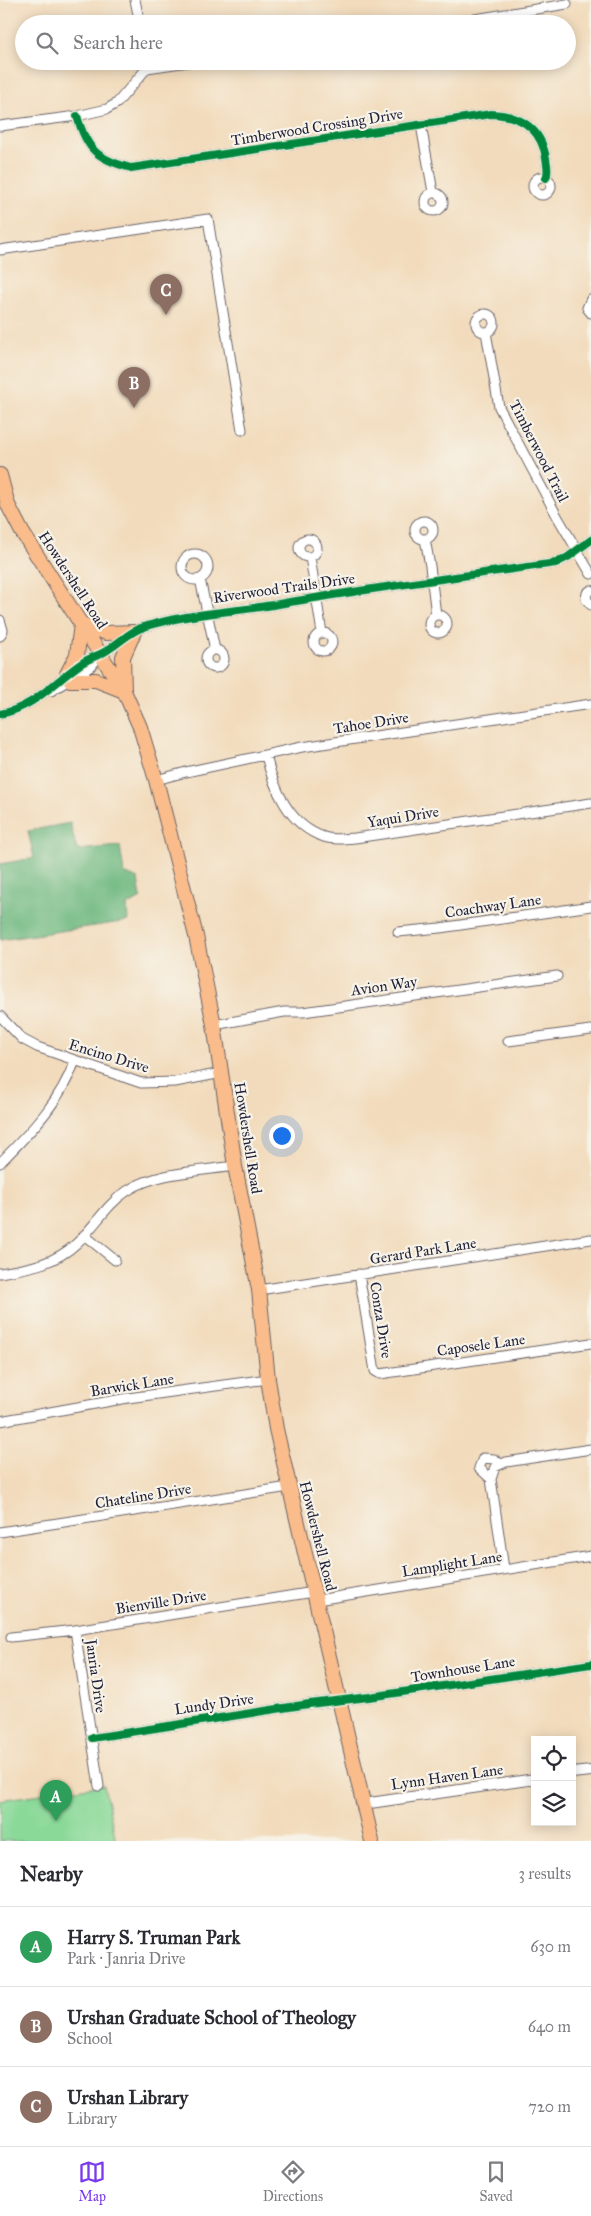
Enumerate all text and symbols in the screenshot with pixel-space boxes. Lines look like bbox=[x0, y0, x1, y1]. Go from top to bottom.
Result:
search box bbox=[15, 15, 576, 70]
icon: search bbox=[33, 29, 61, 57]
text: Search here bbox=[73, 31, 163, 54]
street label: Timberwood Crossing Drive bbox=[230, 105, 404, 149]
pin: C bbox=[150, 274, 182, 315]
pin: B bbox=[118, 367, 150, 408]
street label: Timberwood Trail bbox=[506, 397, 573, 506]
street label: Howdershell Road bbox=[35, 528, 112, 633]
street label: Riverwood Trails Drive bbox=[212, 569, 356, 607]
street label: Tahoe Drive bbox=[332, 708, 410, 738]
street label: Yaqui Drive bbox=[366, 802, 440, 833]
street label: Coachway Lane bbox=[444, 890, 542, 922]
street label: Avion Way bbox=[349, 972, 419, 1000]
street label: Encino Drive bbox=[67, 1035, 151, 1077]
street label: Howdershell Road bbox=[230, 1081, 266, 1196]
your location bbox=[269, 1123, 295, 1149]
street label: Gerard Park Lane bbox=[368, 1234, 478, 1268]
street label: Conza Drive bbox=[366, 1280, 396, 1360]
street label: Caposele Lane bbox=[436, 1330, 526, 1360]
street label: Barwick Lane bbox=[89, 1370, 175, 1400]
street label: Howdershell Road bbox=[296, 1479, 340, 1593]
street label: Chateline Drive bbox=[94, 1480, 192, 1512]
street label: Lamplight Lane bbox=[401, 1547, 503, 1581]
street label: Bienville Drive bbox=[114, 1586, 208, 1618]
street label: Janria Drive bbox=[81, 1636, 110, 1714]
street label: Townhouse Lane bbox=[410, 1652, 516, 1686]
street label: Lundy Drive bbox=[173, 1690, 255, 1718]
map controls bbox=[531, 1736, 576, 1826]
button: locate bbox=[531, 1736, 576, 1781]
street label: Lynn Haven Lane bbox=[390, 1760, 504, 1794]
pin: A bbox=[40, 1780, 72, 1821]
button: layers bbox=[531, 1781, 576, 1826]
text: Nearby bbox=[20, 1861, 83, 1887]
text: 3 results bbox=[518, 1864, 571, 1883]
text: Harry S. Truman Park bbox=[67, 1926, 240, 1949]
text: A bbox=[31, 1937, 41, 1956]
text: 630 m bbox=[530, 1937, 571, 1956]
text: Park · Janria Drive bbox=[67, 1949, 185, 1968]
text: Urshan Graduate School of Theology bbox=[67, 2006, 356, 2029]
text: B bbox=[31, 2017, 41, 2036]
text: 640 m bbox=[528, 2017, 571, 2036]
text: School bbox=[67, 2029, 112, 2048]
text: Urshan Library bbox=[67, 2086, 188, 2109]
text: C bbox=[31, 2097, 41, 2116]
text: 720 m bbox=[528, 2097, 571, 2116]
text: Library bbox=[67, 2109, 117, 2128]
tab: Map bbox=[78, 2158, 106, 2205]
tab: Directions bbox=[263, 2158, 323, 2205]
tab: Saved bbox=[480, 2158, 513, 2205]

